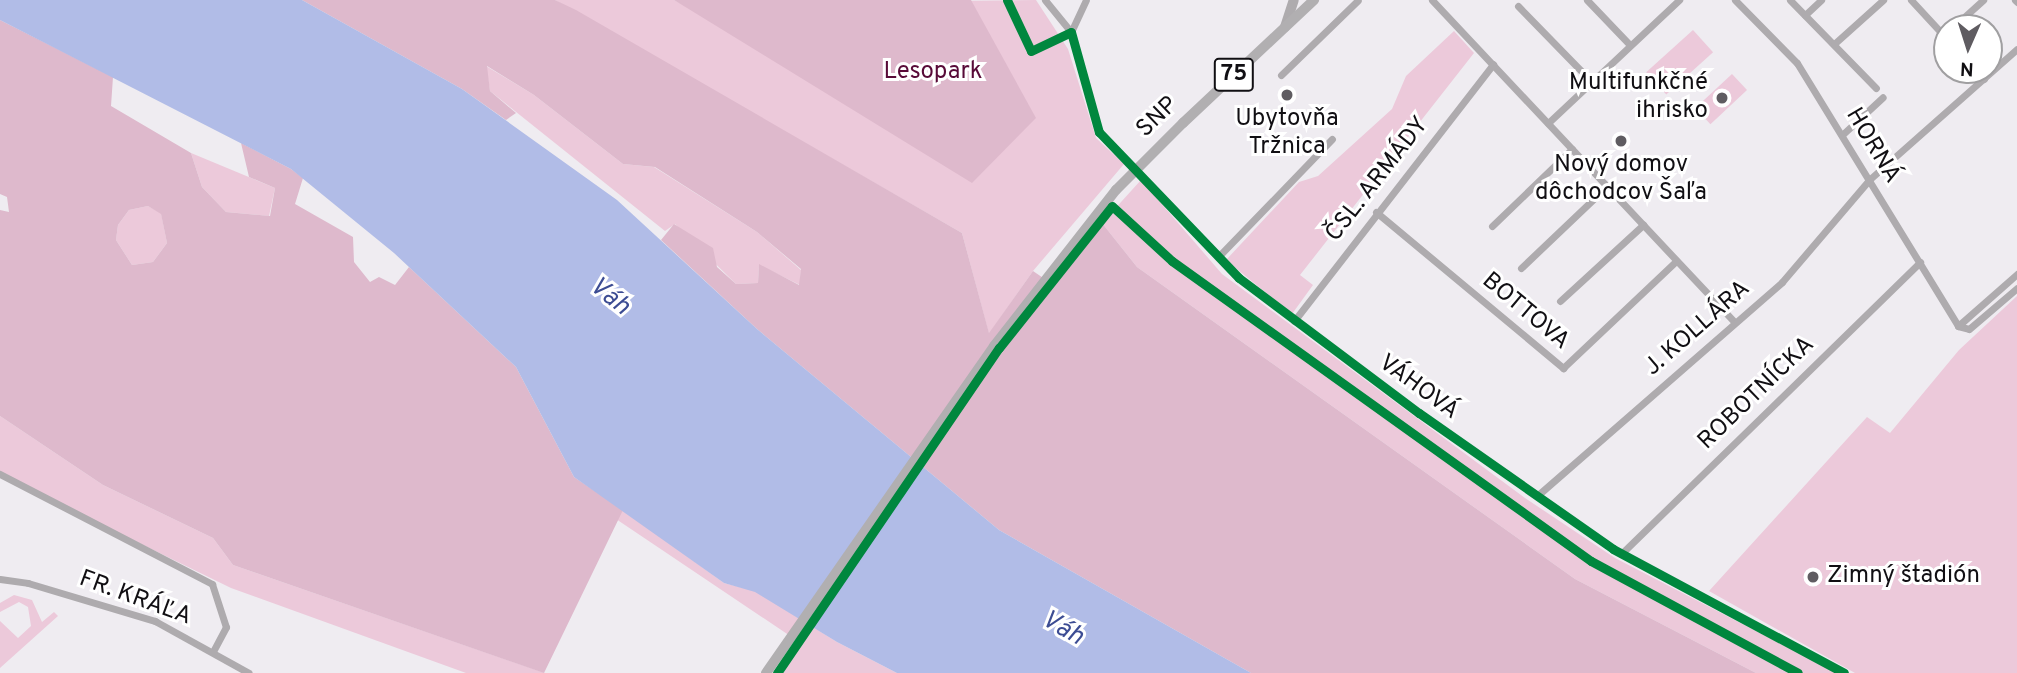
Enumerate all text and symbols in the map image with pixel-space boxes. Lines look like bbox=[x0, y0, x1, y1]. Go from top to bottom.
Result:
north arrow bbox=[1933, 14, 2003, 84]
road number: 75 bbox=[1213, 55, 1255, 94]
text: N bbox=[1960, 56, 1974, 80]
park label: Lesopark bbox=[883, 59, 983, 87]
place label: Multifunkčné ihrisko bbox=[1569, 70, 1708, 126]
marker: Ubytovňa Tržnica bbox=[1279, 87, 1295, 103]
marker: Multifunkčné ihrisko bbox=[1714, 90, 1730, 106]
street label: SNP bbox=[1131, 92, 1185, 144]
street label: HORNÁ bbox=[1838, 103, 1906, 189]
place label: Ubytovňa Tržnica bbox=[1235, 106, 1339, 162]
street label: ČSL. ARMÁDY bbox=[1320, 111, 1436, 249]
marker: Nový domov dôchodcov Šaľa bbox=[1613, 133, 1629, 149]
place label: Nový domov dôchodcov Šaľa bbox=[1535, 152, 1707, 208]
street label: BOTTOVA bbox=[1475, 267, 1575, 357]
water label: Váh bbox=[582, 271, 636, 323]
street label: J. KOLLÁRA bbox=[1639, 275, 1757, 383]
street label: ROBOTNÍCKA bbox=[1693, 331, 1821, 457]
street label: VÁHOVÁ bbox=[1372, 349, 1464, 427]
place label: Zimný štadión bbox=[1827, 563, 1980, 591]
street label: FR. KRÁĽA bbox=[75, 565, 195, 633]
marker: Zimný štadión bbox=[1805, 569, 1821, 585]
water label: Váh bbox=[1035, 605, 1089, 653]

